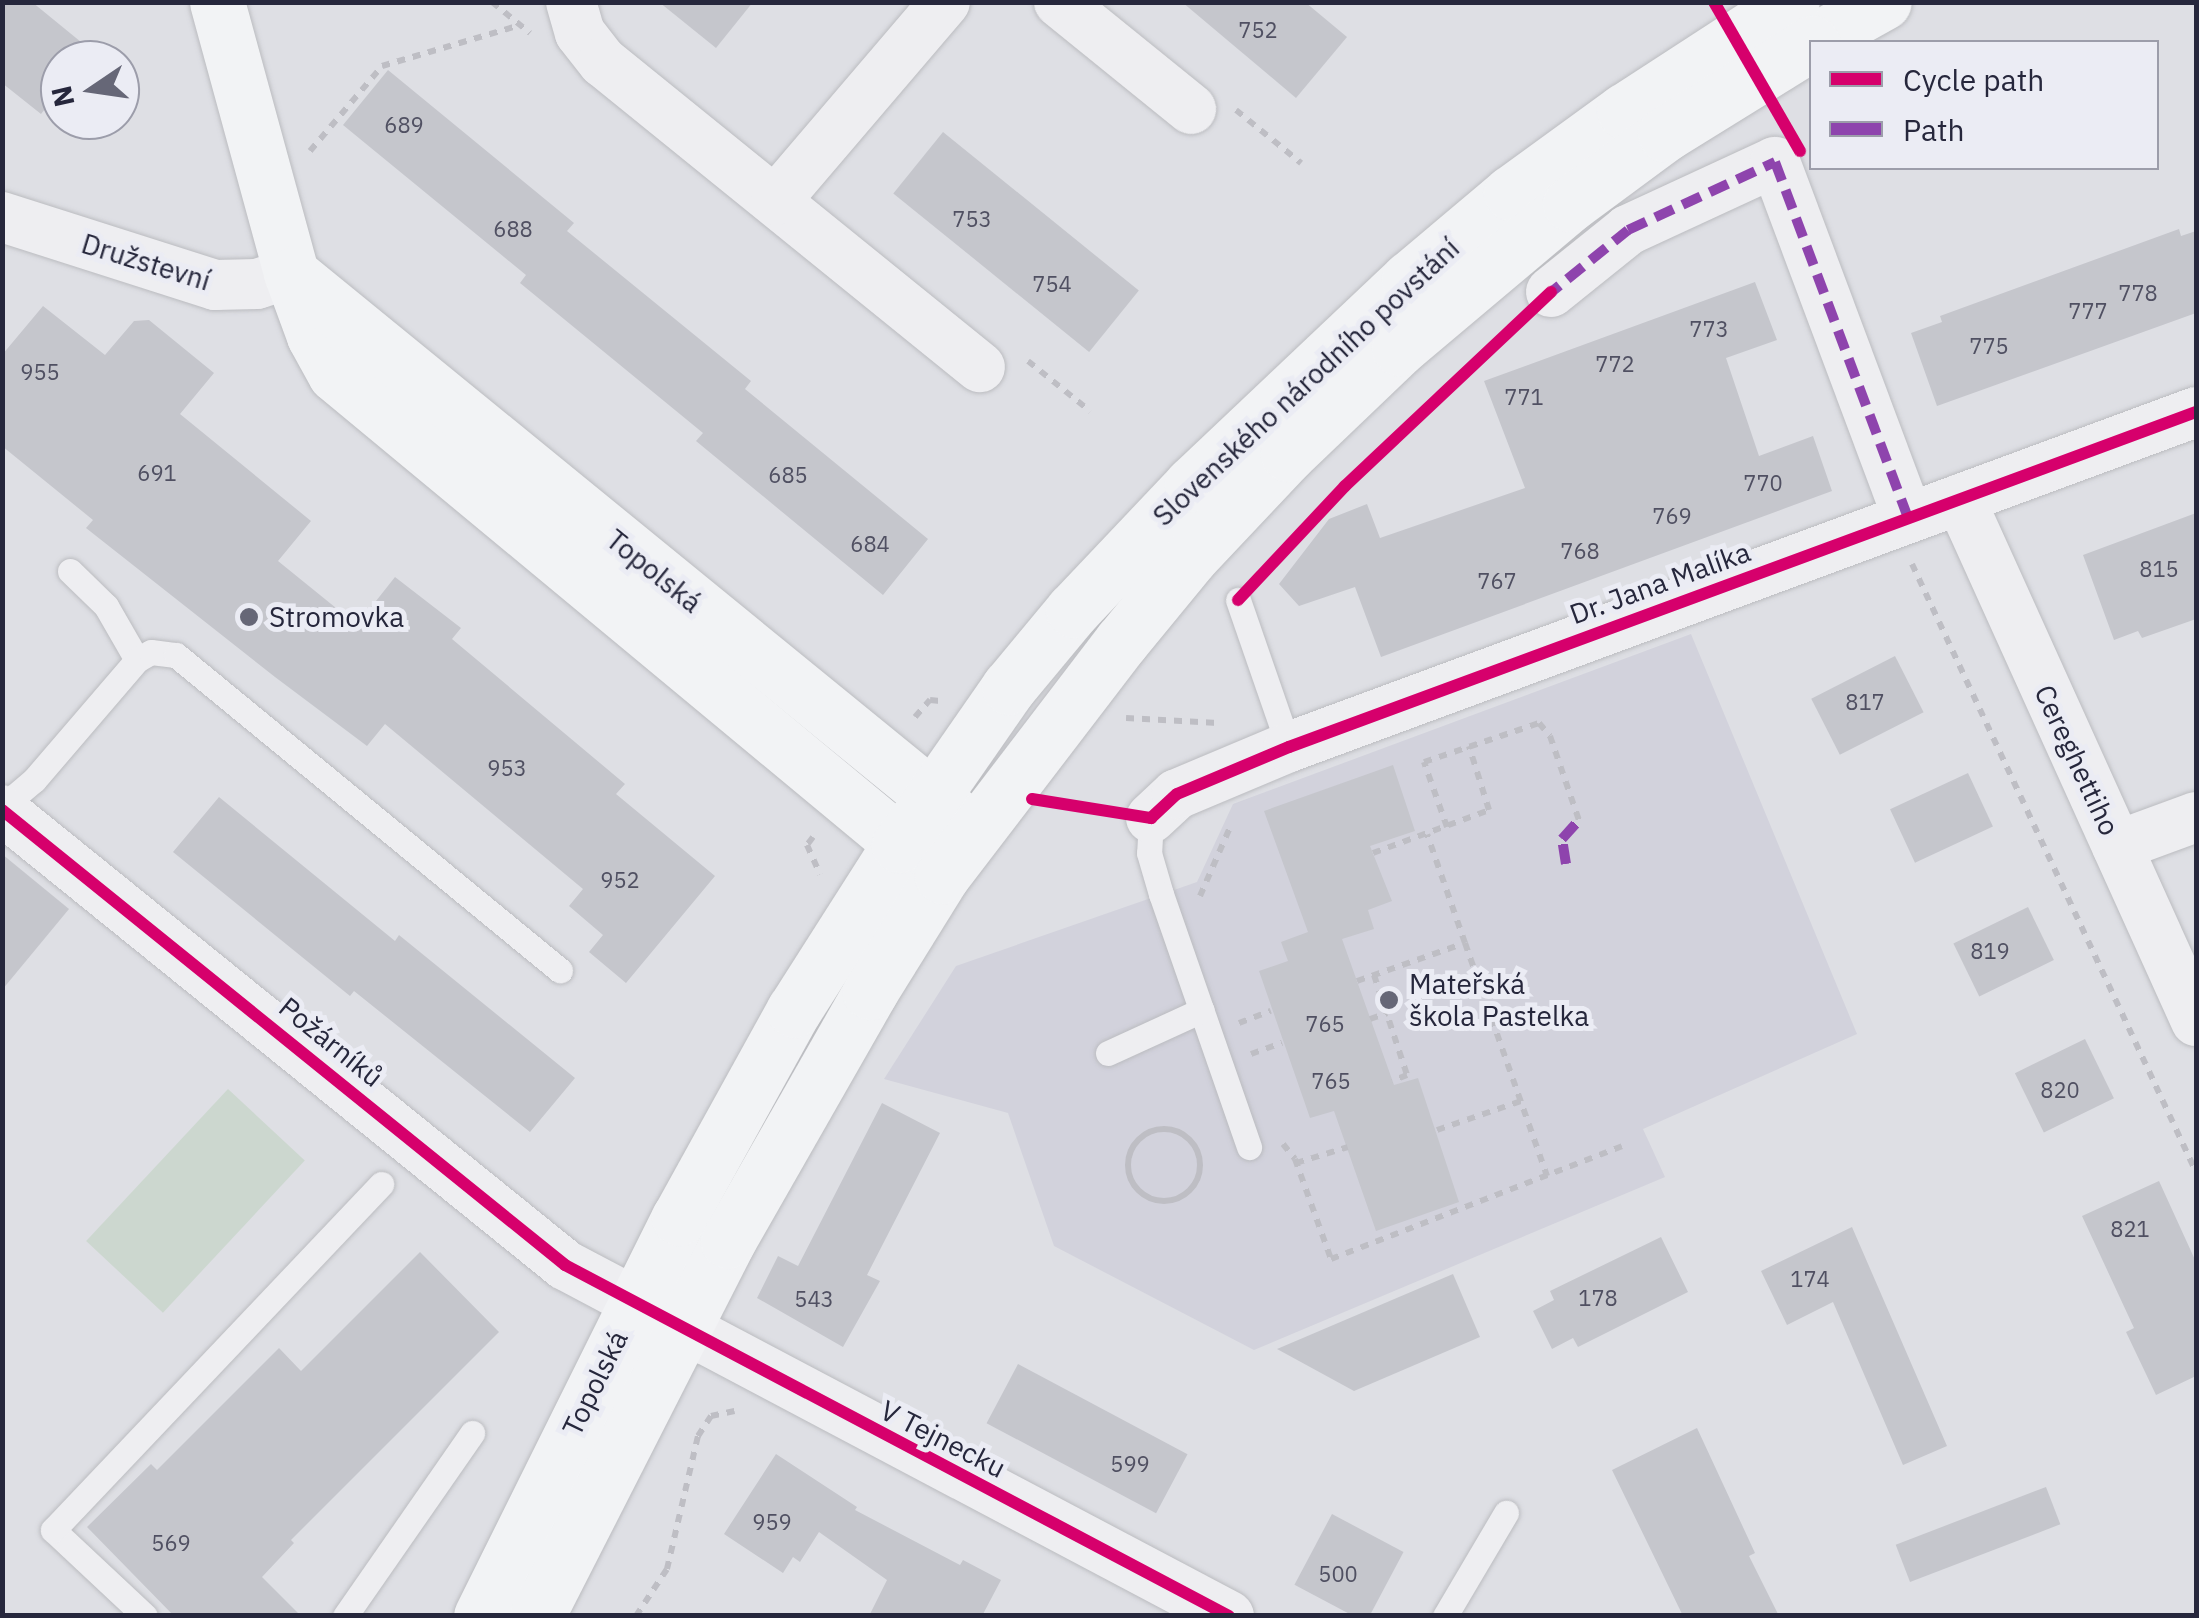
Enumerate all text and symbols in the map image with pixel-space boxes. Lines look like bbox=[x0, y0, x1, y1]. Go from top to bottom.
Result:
house number: 752 bbox=[1238, 17, 1278, 43]
north arrow bbox=[40, 40, 140, 140]
legend bbox=[1809, 40, 2159, 170]
text: Cycle path bbox=[1903, 60, 2044, 99]
text: N bbox=[42, 82, 83, 110]
text: Path bbox=[1903, 110, 1964, 149]
house number: 689 bbox=[384, 112, 424, 138]
house number: 753 bbox=[952, 206, 992, 232]
house number: 688 bbox=[493, 216, 533, 242]
street label: Družstevní bbox=[78, 226, 214, 298]
street label: Slovenského národního povstání bbox=[1146, 231, 1466, 533]
house number: 754 bbox=[1032, 271, 1072, 297]
house number: 778 bbox=[2118, 280, 2158, 306]
house number: 777 bbox=[2068, 298, 2108, 324]
house number: 773 bbox=[1689, 316, 1729, 342]
house number: 775 bbox=[1969, 333, 2009, 359]
house number: 772 bbox=[1595, 351, 1635, 377]
house number: 955 bbox=[20, 359, 60, 385]
house number: 771 bbox=[1504, 384, 1544, 410]
house number: 691 bbox=[137, 460, 177, 486]
house number: 685 bbox=[768, 462, 808, 488]
house number: 770 bbox=[1743, 470, 1783, 496]
house number: 769 bbox=[1652, 503, 1692, 529]
street label: Topolská bbox=[600, 523, 708, 619]
house number: 684 bbox=[850, 531, 890, 557]
street label: Dr. Jana Malíka bbox=[1565, 535, 1755, 631]
house number: 768 bbox=[1560, 538, 1600, 564]
house number: 815 bbox=[2139, 556, 2179, 582]
house number: 767 bbox=[1477, 568, 1517, 594]
place label: Stromovka bbox=[269, 600, 404, 634]
marker: Stromovka bbox=[238, 606, 260, 628]
street label: Cereghettiho bbox=[2027, 679, 2127, 841]
house number: 817 bbox=[1845, 689, 1885, 715]
house number: 953 bbox=[487, 755, 527, 781]
house number: 952 bbox=[600, 867, 640, 893]
house number: 819 bbox=[1970, 938, 2010, 964]
place label: Mateřská škola Pastelka bbox=[1409, 967, 1589, 1033]
marker: Mateřská škola Pastelka bbox=[1378, 989, 1400, 1011]
street label: Požárníků bbox=[272, 990, 390, 1094]
house number: 765 bbox=[1305, 1011, 1345, 1037]
house number: 765 bbox=[1311, 1068, 1351, 1094]
house number: 820 bbox=[2040, 1077, 2080, 1103]
house number: 821 bbox=[2110, 1216, 2150, 1242]
house number: 174 bbox=[1790, 1266, 1830, 1292]
house number: 178 bbox=[1578, 1285, 1618, 1311]
house number: 543 bbox=[794, 1286, 834, 1312]
street label: Topolská bbox=[555, 1325, 635, 1441]
street label: V Tejnecku bbox=[875, 1393, 1011, 1485]
house number: 599 bbox=[1110, 1451, 1150, 1477]
house number: 959 bbox=[752, 1509, 792, 1535]
house number: 569 bbox=[151, 1530, 191, 1556]
house number: 500 bbox=[1318, 1561, 1358, 1587]

